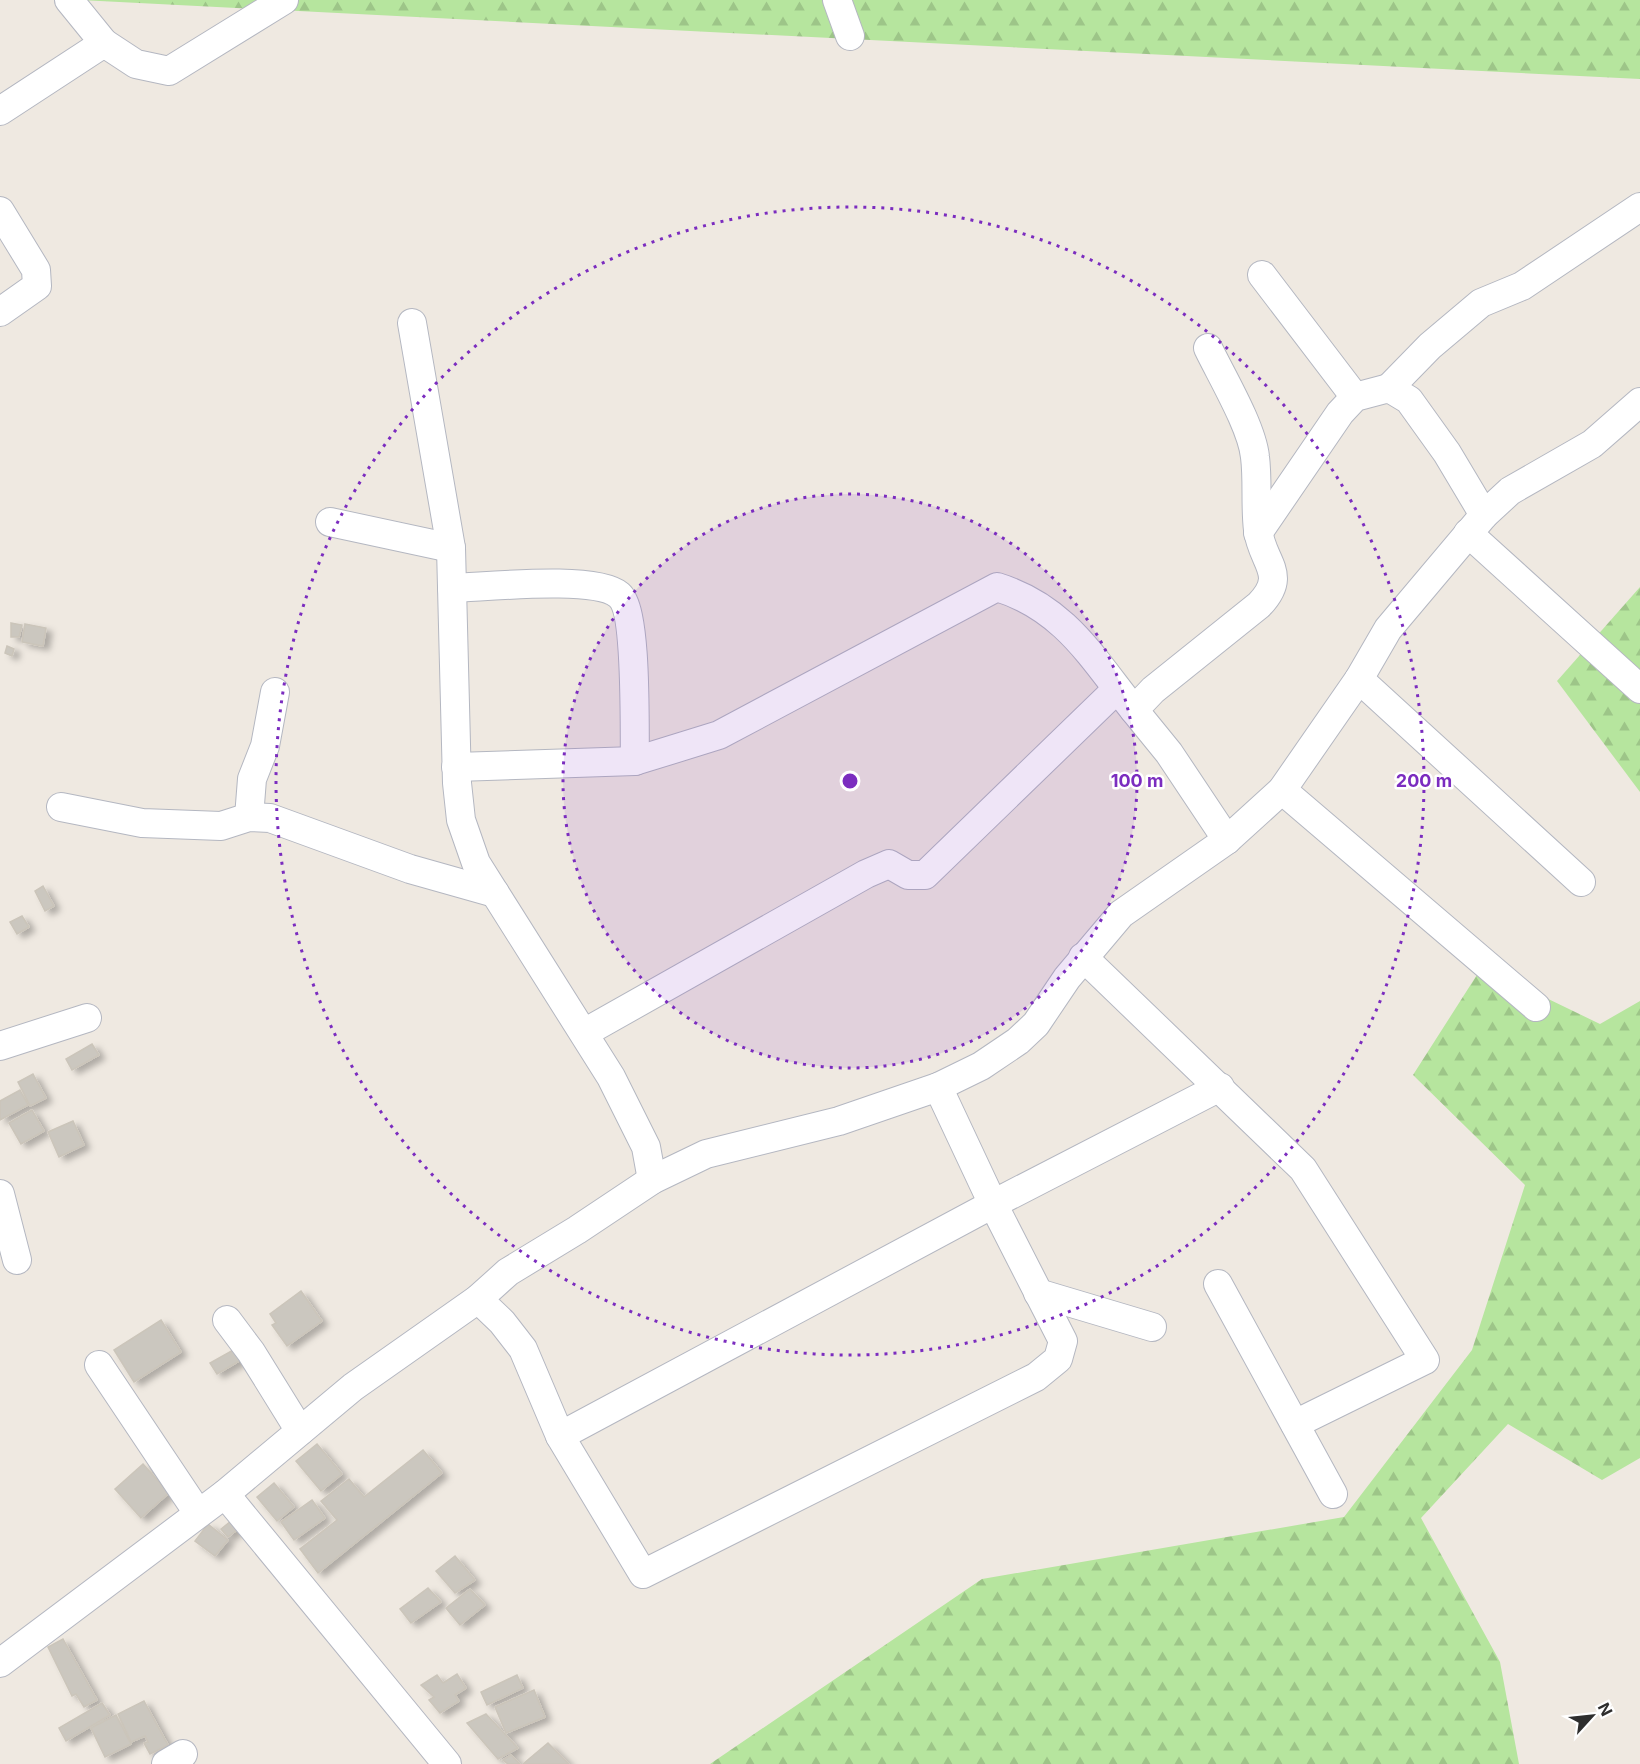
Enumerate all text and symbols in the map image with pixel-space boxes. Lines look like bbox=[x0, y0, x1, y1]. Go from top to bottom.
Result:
text: 100 m bbox=[1111, 770, 1163, 791]
text: 200 m bbox=[1396, 770, 1452, 791]
centre of rings bbox=[840, 771, 860, 791]
north arrow bbox=[1562, 1686, 1622, 1746]
text: N bbox=[1594, 1699, 1617, 1719]

